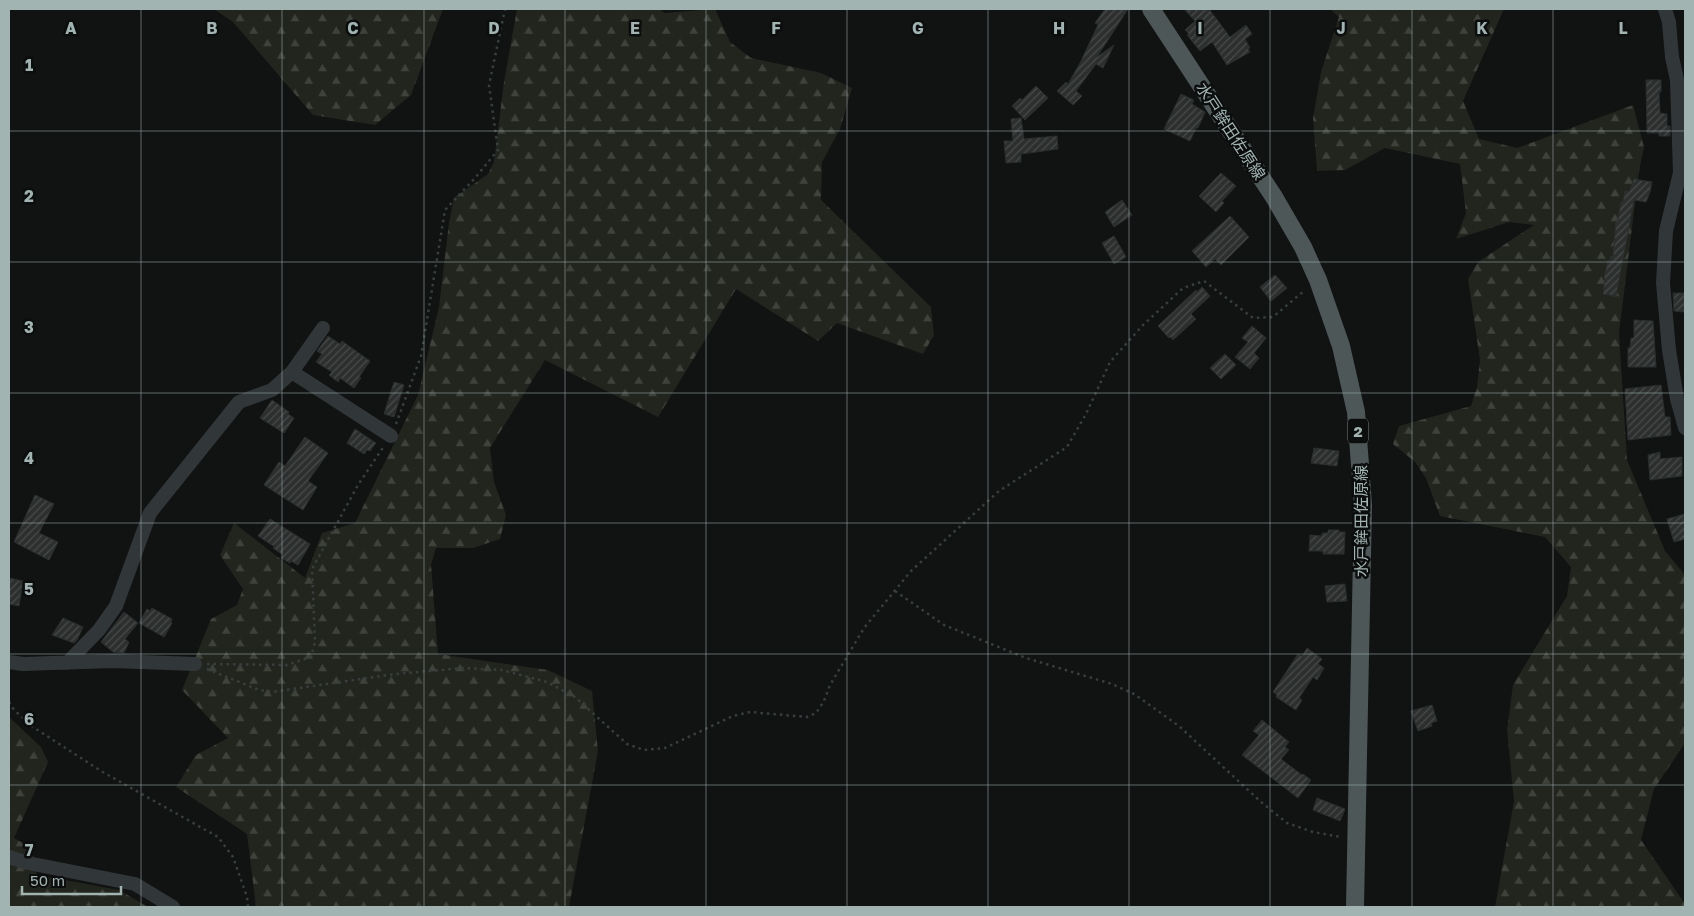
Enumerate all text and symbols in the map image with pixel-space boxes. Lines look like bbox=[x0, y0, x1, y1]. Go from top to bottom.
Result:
text: A bbox=[65, 18, 77, 38]
text: B bbox=[206, 18, 218, 38]
text: C bbox=[347, 18, 359, 38]
text: D bbox=[488, 18, 500, 38]
text: E bbox=[630, 18, 640, 38]
text: F bbox=[771, 18, 781, 38]
text: G bbox=[912, 18, 924, 38]
text: H bbox=[1053, 18, 1065, 38]
text: I bbox=[1197, 18, 1203, 38]
text: J bbox=[1336, 18, 1346, 38]
text: K bbox=[1476, 18, 1488, 38]
text: L bbox=[1618, 18, 1628, 38]
text: 1 bbox=[25, 55, 33, 75]
street label: 水戸鉾田佐原線 bbox=[1192, 79, 1270, 183]
text: 2 bbox=[24, 186, 34, 206]
text: 3 bbox=[24, 317, 34, 337]
road number: 2 bbox=[1348, 418, 1368, 444]
text: 4 bbox=[24, 448, 34, 468]
street label: 水戸鉾田佐原線 bbox=[1351, 465, 1371, 577]
text: 5 bbox=[24, 579, 34, 599]
text: 6 bbox=[24, 709, 34, 729]
text: 7 bbox=[25, 840, 34, 860]
scale bar bbox=[22, 864, 121, 896]
text: 50 m bbox=[30, 871, 65, 889]

